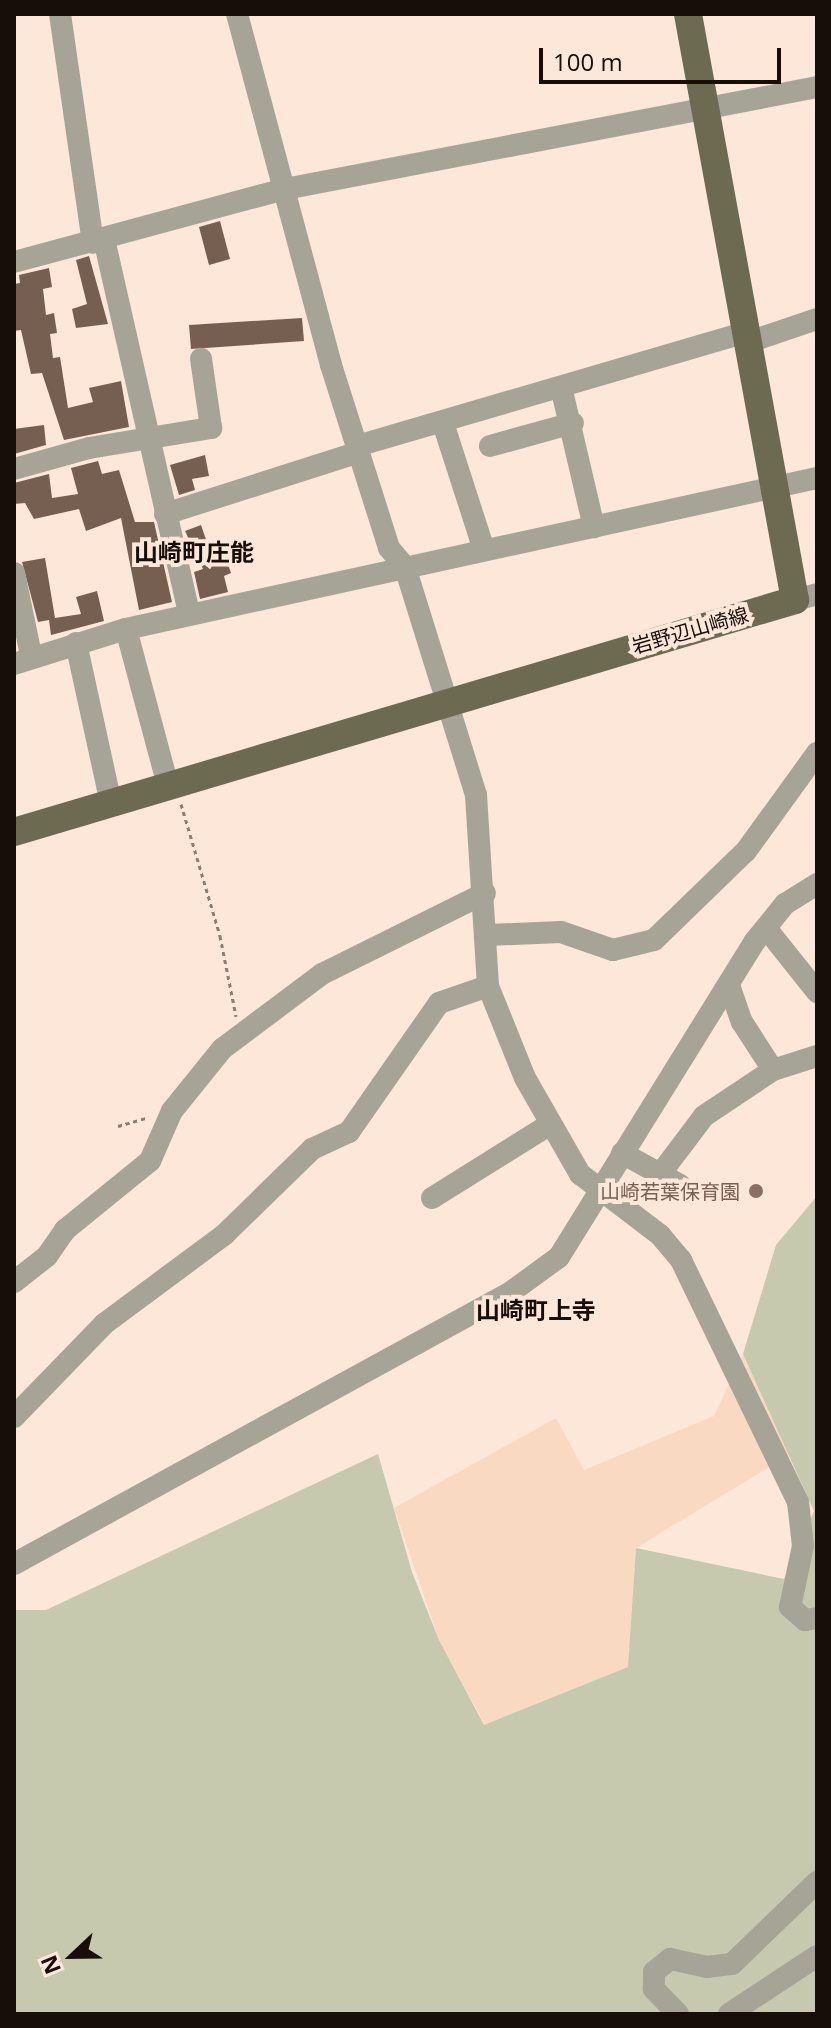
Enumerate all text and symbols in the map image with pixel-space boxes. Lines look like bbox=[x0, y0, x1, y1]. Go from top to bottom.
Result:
scale bar bbox=[543, 32, 785, 82]
text: 100 m bbox=[553, 45, 623, 78]
district label: 山崎町庄能 bbox=[134, 538, 254, 566]
street label: 岩野辺山崎線 bbox=[629, 602, 751, 658]
place label: 山崎若葉保育園 bbox=[600, 1179, 740, 1203]
marker: 山崎若葉保育園 bbox=[747, 1182, 765, 1200]
district label: 山崎町上寺 bbox=[476, 1296, 596, 1324]
north arrow bbox=[32, 1916, 112, 1996]
text: N bbox=[32, 1951, 67, 1979]

